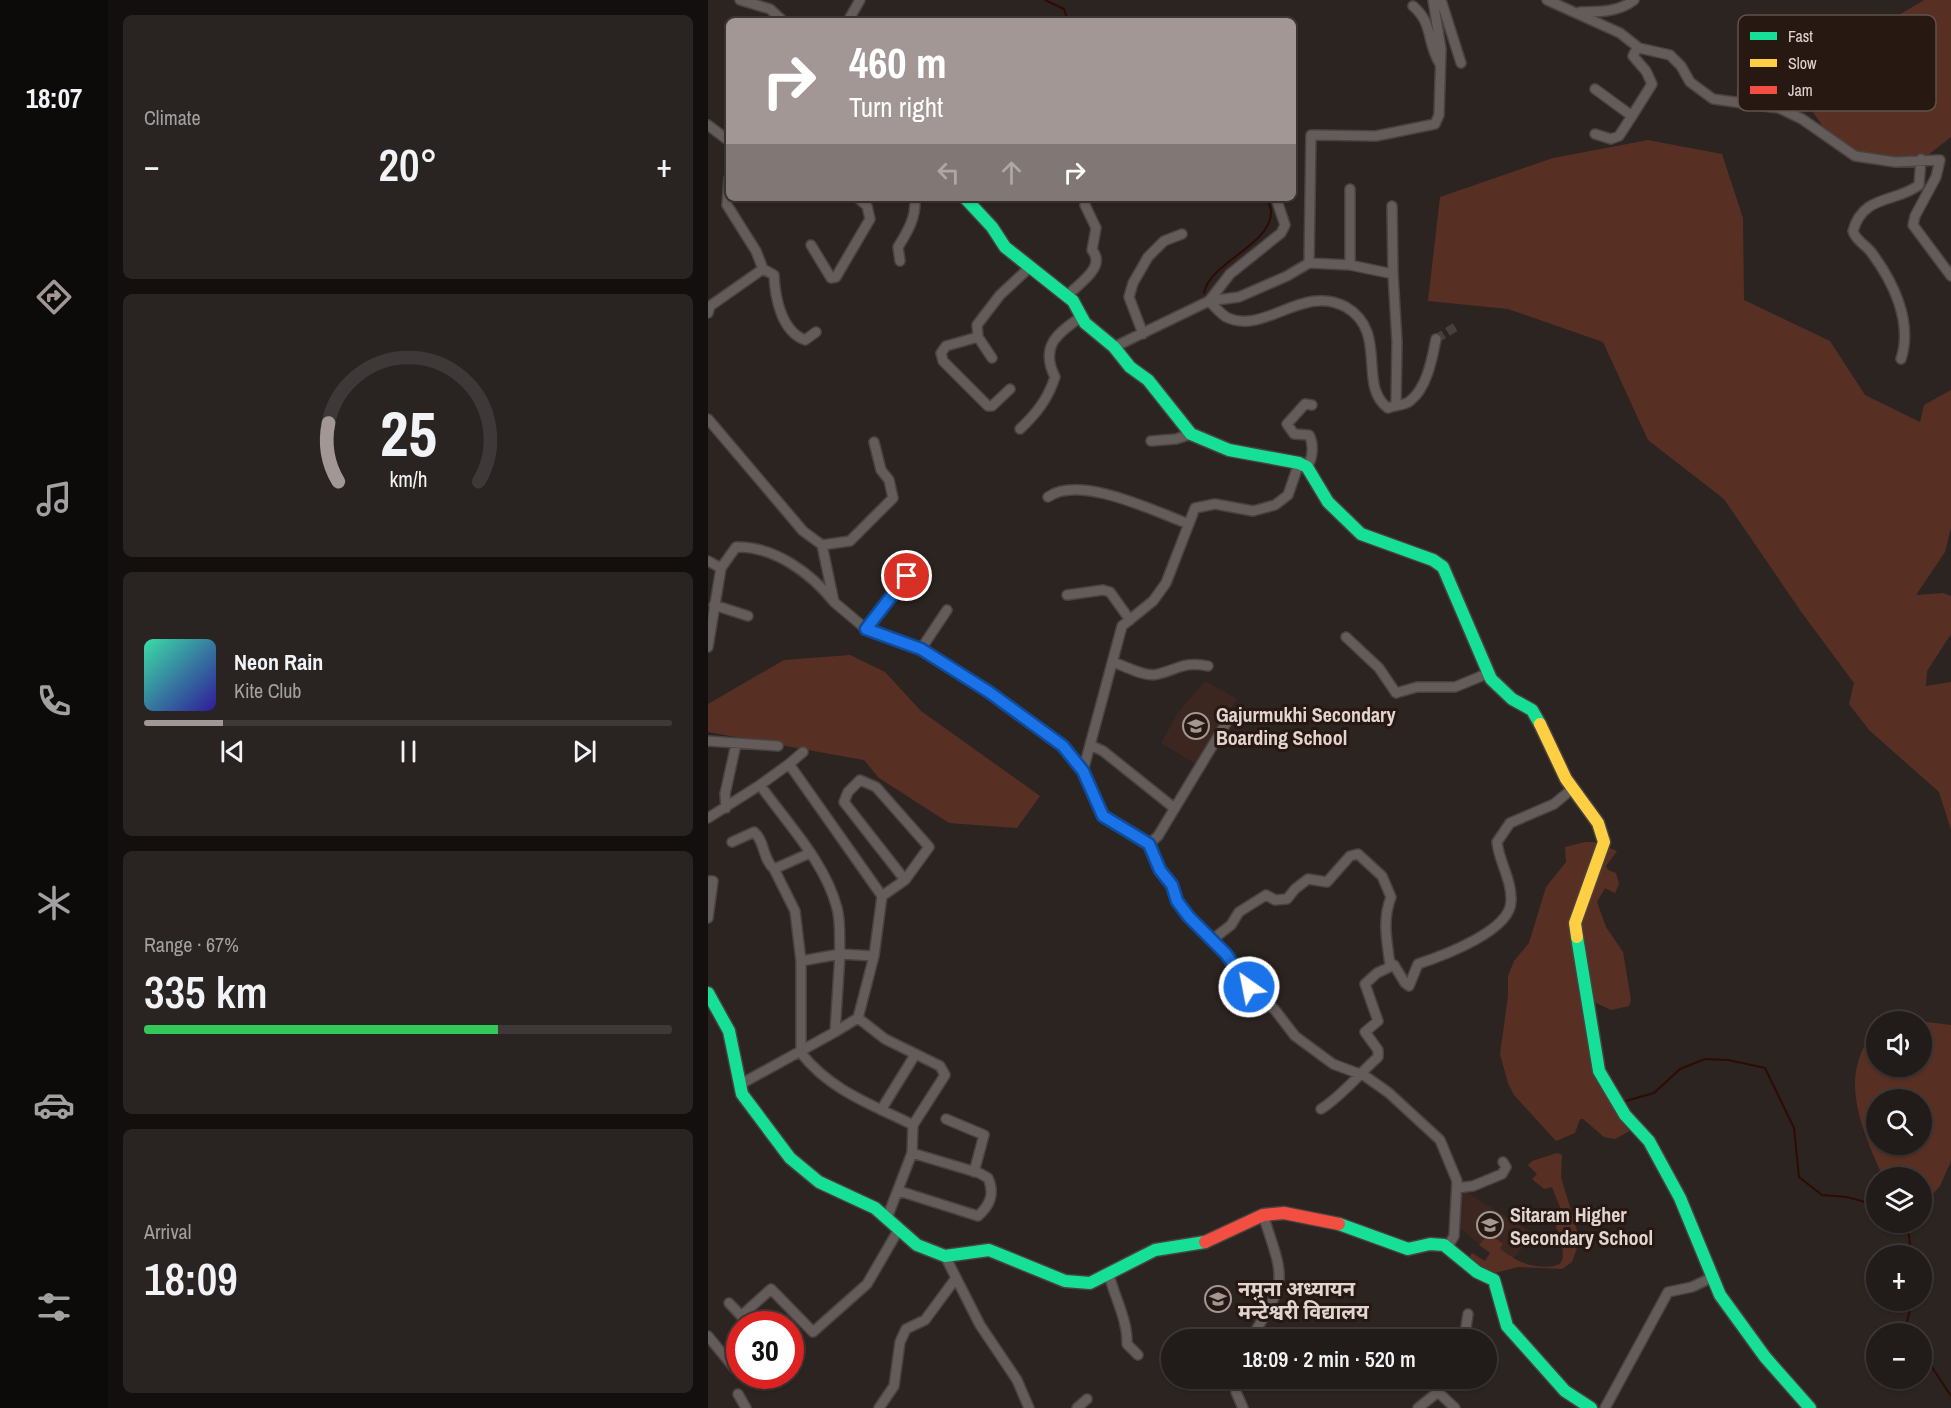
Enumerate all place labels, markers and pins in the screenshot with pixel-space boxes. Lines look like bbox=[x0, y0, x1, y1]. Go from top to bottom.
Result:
pin bbox=[881, 550, 932, 601]
place label: Gajurmukhi Secondary Boarding School bbox=[1216, 701, 1396, 751]
school or university icon: Gajurmukhi Secondary Boarding School bbox=[1181, 711, 1211, 741]
place label: Sitaram Higher Secondary School bbox=[1510, 1201, 1653, 1251]
school or university icon: Sitaram Higher Secondary School bbox=[1475, 1210, 1505, 1240]
place label: नमुना अध्यायन मन्टेश्वरी विद्यालय bbox=[1238, 1275, 1369, 1325]
school or university icon: नमुना अध्यायन मन्टेश्वरी विद्यालय bbox=[1203, 1284, 1233, 1314]

